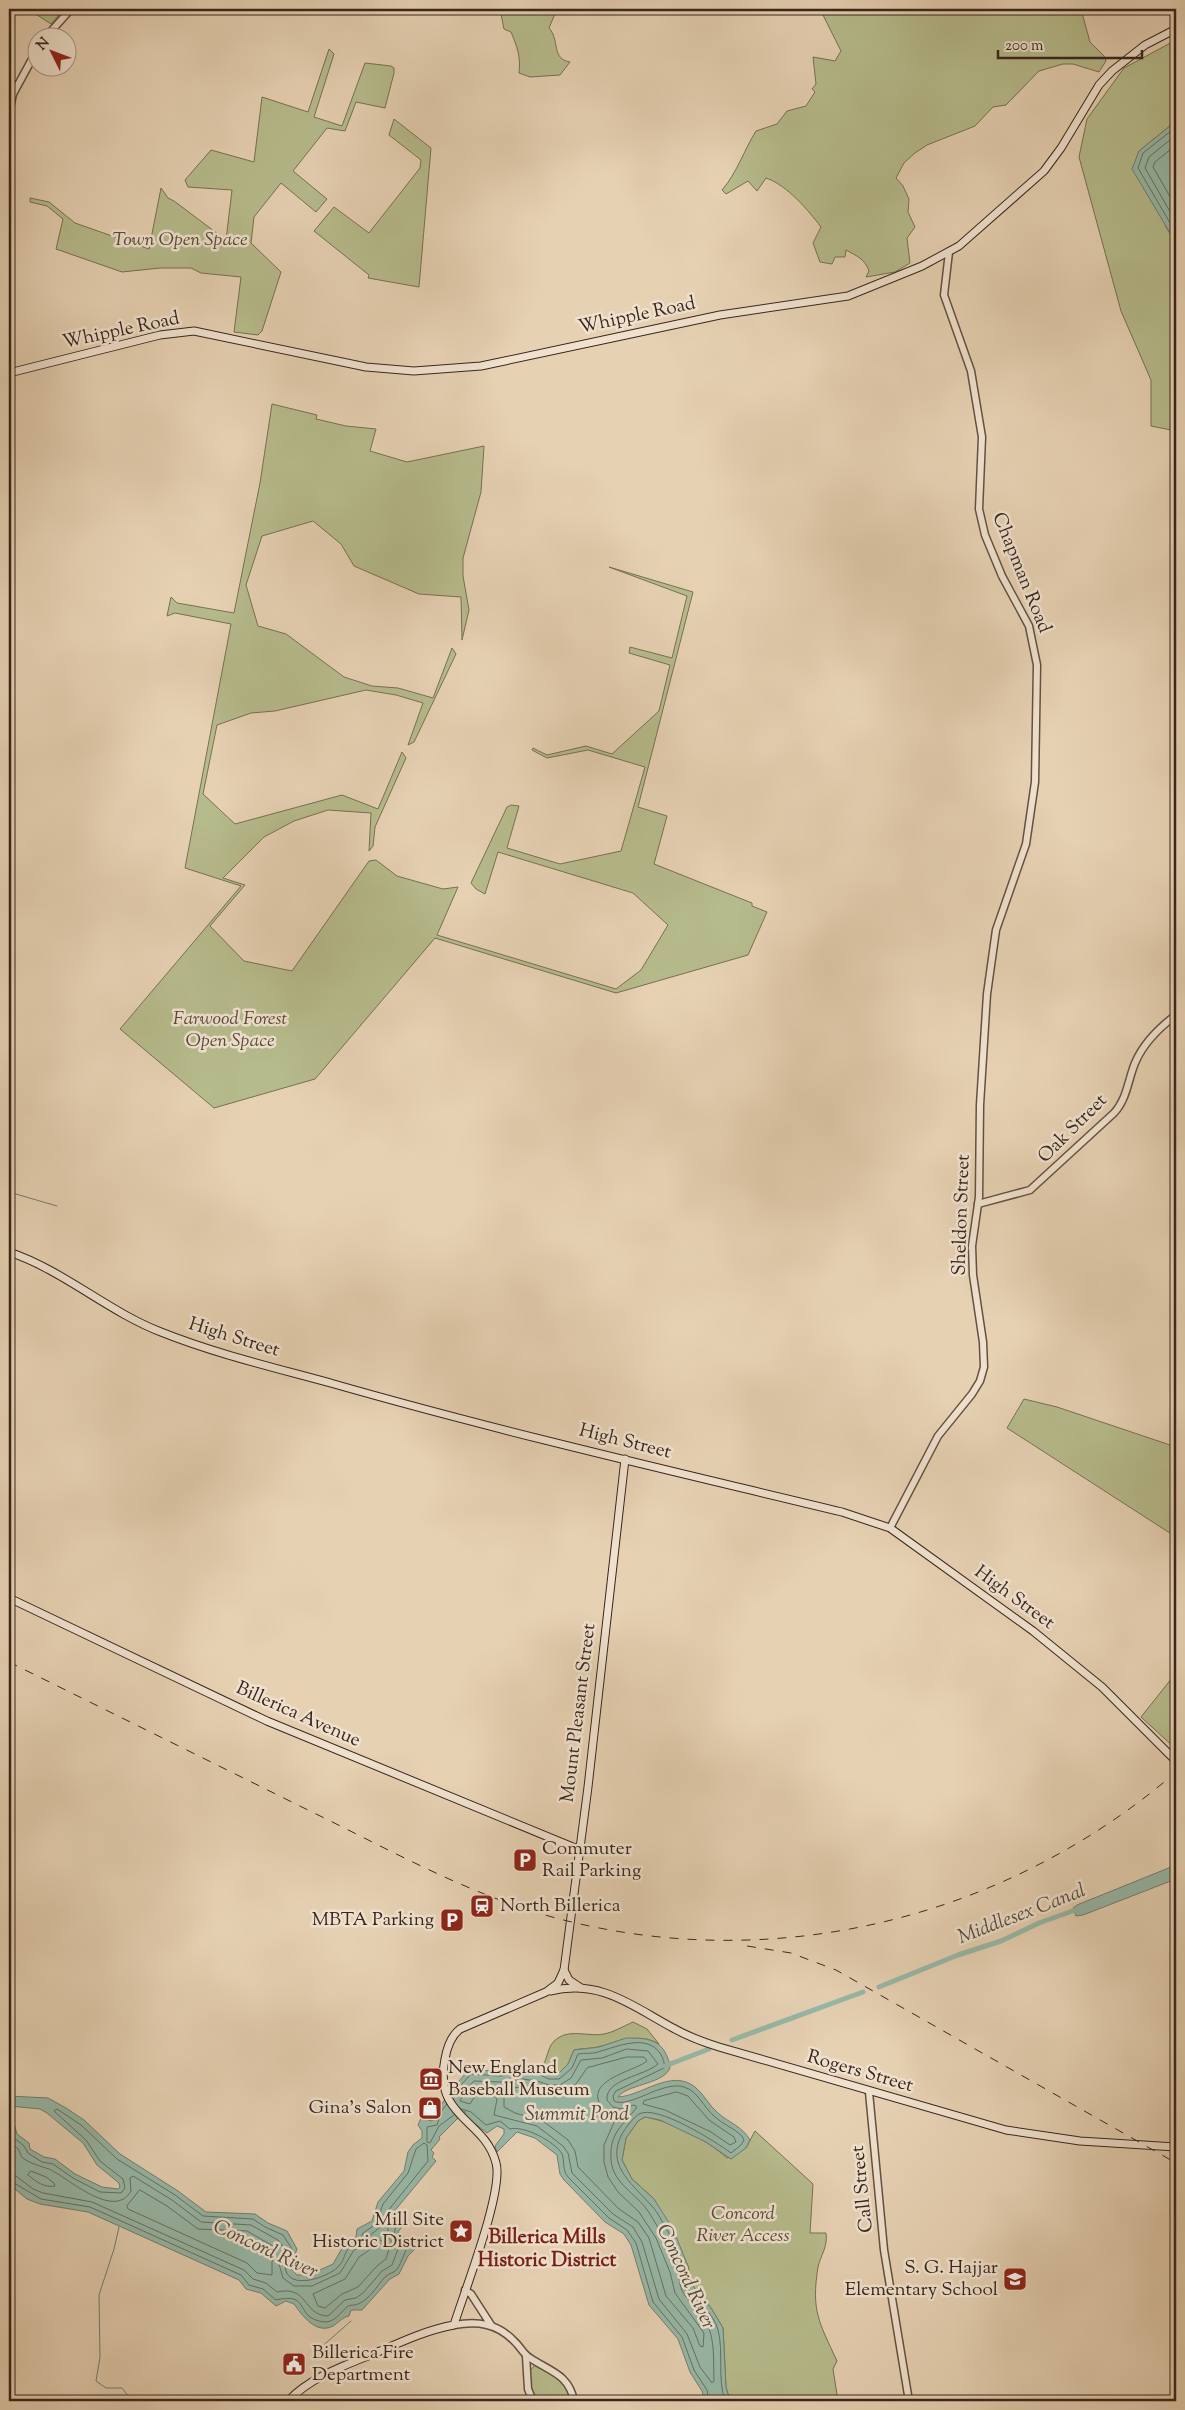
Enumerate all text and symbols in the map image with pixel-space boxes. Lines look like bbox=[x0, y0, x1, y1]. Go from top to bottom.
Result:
north arrow bbox=[28, 28, 78, 78]
scale bar bbox=[998, 28, 1141, 60]
text: N bbox=[33, 34, 55, 55]
text: 200 m bbox=[1005, 36, 1044, 57]
park label: Town Open Space bbox=[112, 227, 248, 254]
street label: Whipple Road bbox=[576, 290, 698, 342]
street label: Whipple Road bbox=[60, 305, 182, 357]
street label: Chapman Road bbox=[984, 509, 1058, 638]
park label: Farwood Forest Open Space bbox=[173, 1006, 288, 1055]
street label: Oak Street bbox=[1032, 1088, 1114, 1170]
street label: Sheldon Street bbox=[946, 1153, 978, 1276]
street label: High Street bbox=[185, 1311, 283, 1365]
street label: High Street bbox=[576, 1418, 674, 1467]
street label: High Street bbox=[968, 1559, 1060, 1637]
street label: Mount Pleasant Street bbox=[555, 1621, 603, 1804]
street label: Billerica Avenue bbox=[231, 1675, 365, 1755]
place label: Commuter Rail Parking bbox=[542, 1836, 641, 1885]
parking icon: Commuter Rail Parking bbox=[512, 1847, 538, 1873]
water label: Middlesex Canal bbox=[954, 1877, 1090, 1953]
station icon: North Billerica bbox=[469, 1893, 495, 1919]
place label: North Billerica bbox=[500, 1893, 621, 1920]
place label: MBTA Parking bbox=[312, 1907, 434, 1934]
parking icon: MBTA Parking bbox=[439, 1907, 465, 1933]
street label: Rogers Street bbox=[804, 2044, 917, 2100]
place label: New England Baseball Museum bbox=[448, 2055, 590, 2104]
museum icon: New England Baseball Museum bbox=[418, 2066, 444, 2092]
place label: Gina's Salon bbox=[309, 2095, 412, 2122]
shop icon: Gina's Salon bbox=[417, 2095, 443, 2121]
water label: Summit Pond bbox=[525, 2101, 629, 2130]
street label: Call Street bbox=[845, 2144, 881, 2234]
park label: Concord River Access bbox=[696, 2201, 790, 2250]
place label: Mill Site Historic District bbox=[312, 2207, 445, 2256]
water label: Concord River bbox=[208, 2213, 322, 2287]
place icon: Mill Site Historic District bbox=[448, 2218, 474, 2244]
water label: Concord River bbox=[648, 2220, 722, 2334]
district label: Billerica Mills Historic District bbox=[478, 2224, 616, 2276]
place label: S. G. Hajjar Elementary School bbox=[845, 2255, 998, 2304]
school or university icon: S. G. Hajjar Elementary School bbox=[1002, 2266, 1028, 2292]
place label: Billerica Fire Department bbox=[312, 2340, 414, 2389]
public building icon: Billerica Fire Department bbox=[281, 2351, 307, 2377]

